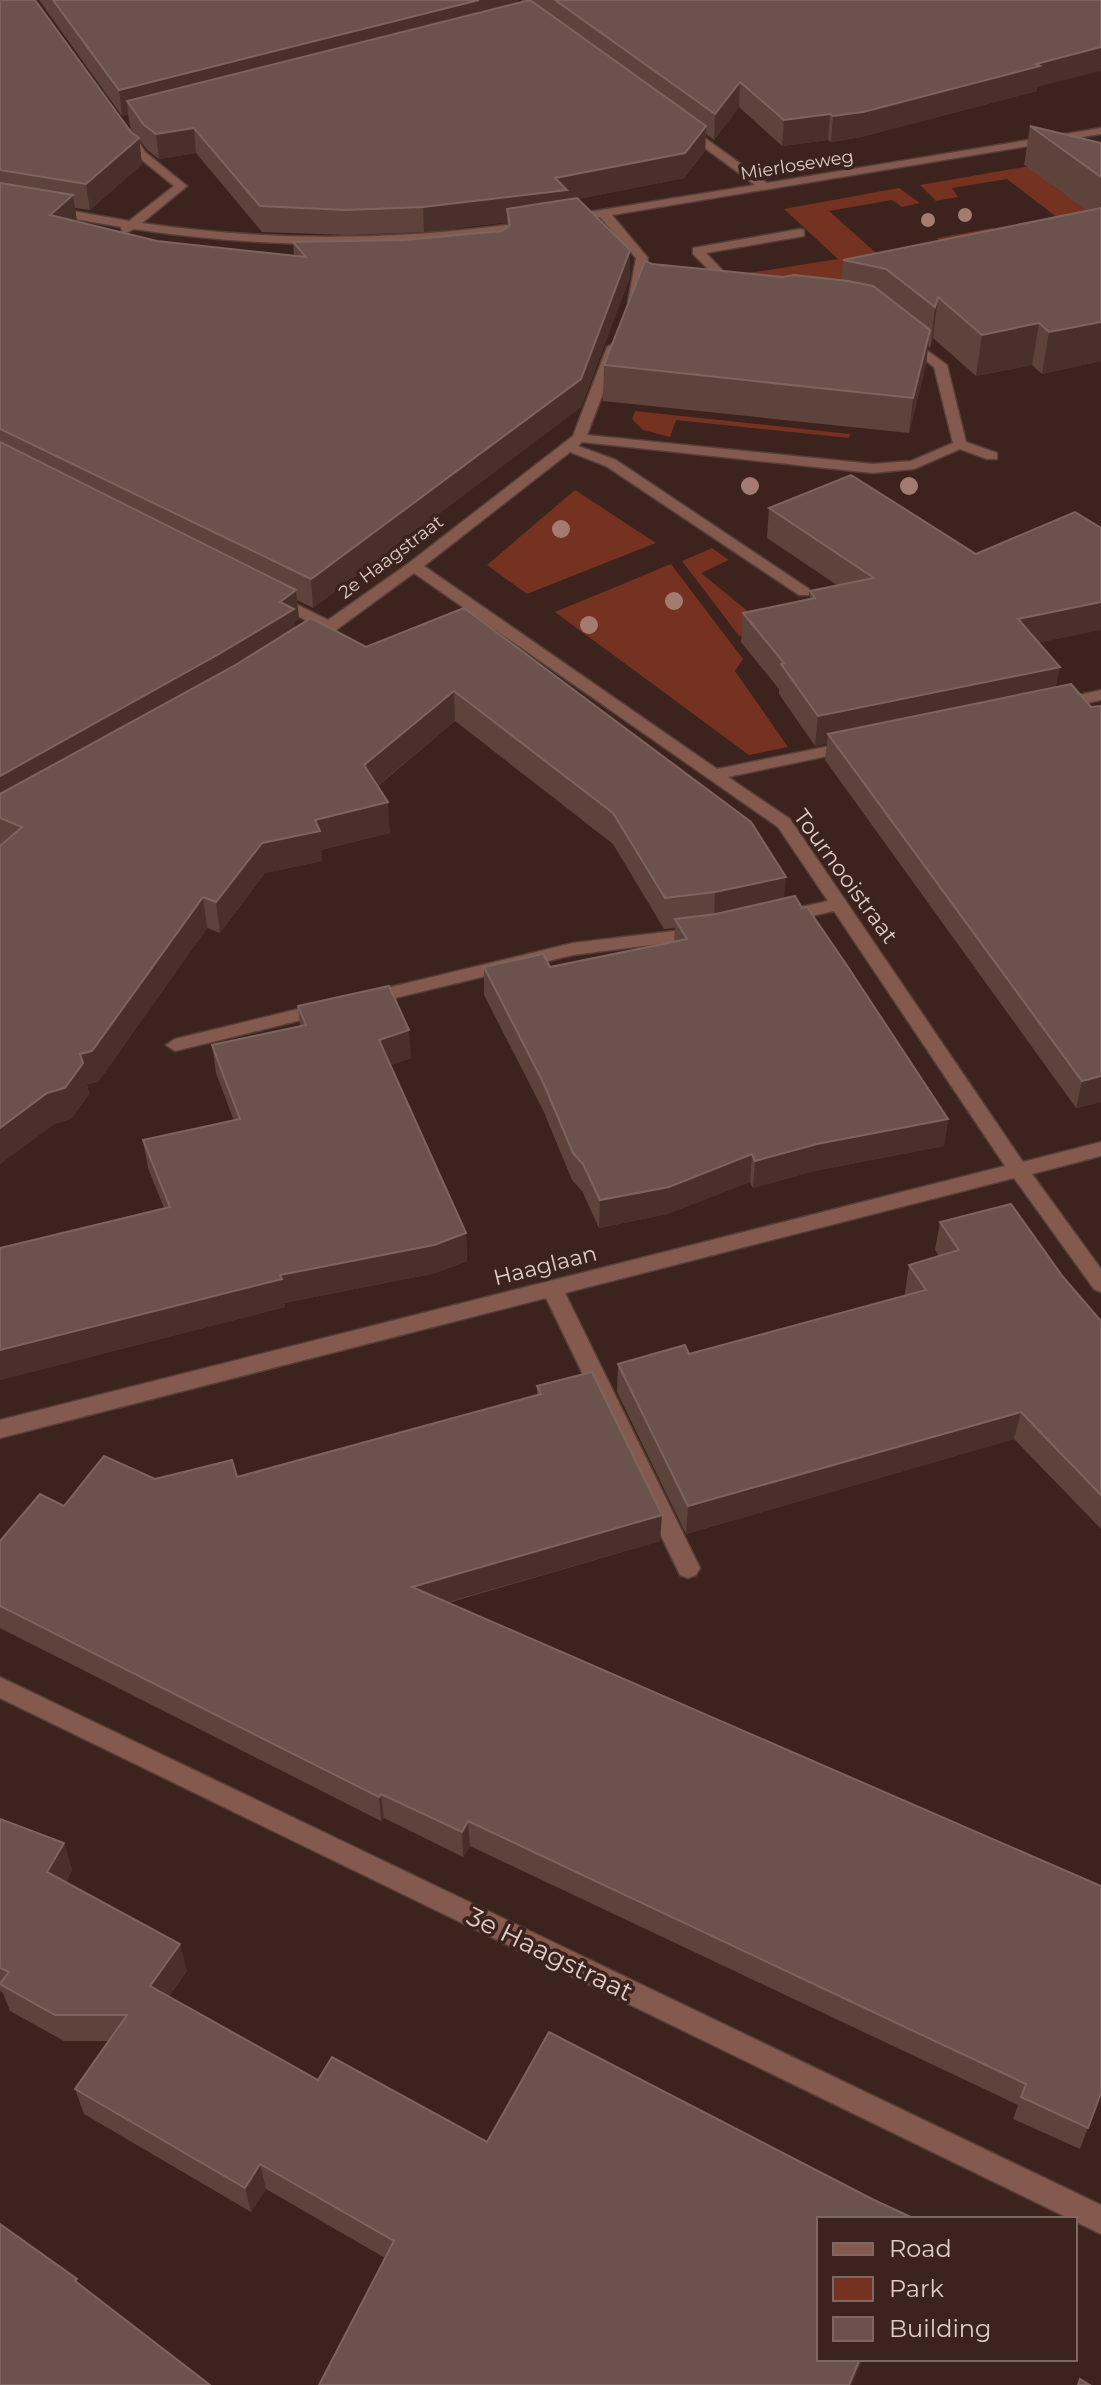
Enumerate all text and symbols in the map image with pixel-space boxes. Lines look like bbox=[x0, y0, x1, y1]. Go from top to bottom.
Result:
street label: Mierloseweg bbox=[739, 145, 855, 185]
street label: 2e Haagstraat bbox=[334, 511, 448, 603]
street label: Tournooistraat bbox=[788, 804, 903, 949]
street label: Haaglaan bbox=[491, 1240, 600, 1291]
street label: 3e Haagstraat bbox=[462, 1900, 638, 2008]
legend bbox=[817, 2217, 1077, 2361]
text: Road bbox=[889, 2234, 952, 2263]
text: Park bbox=[889, 2274, 944, 2303]
text: Building bbox=[889, 2314, 992, 2343]

